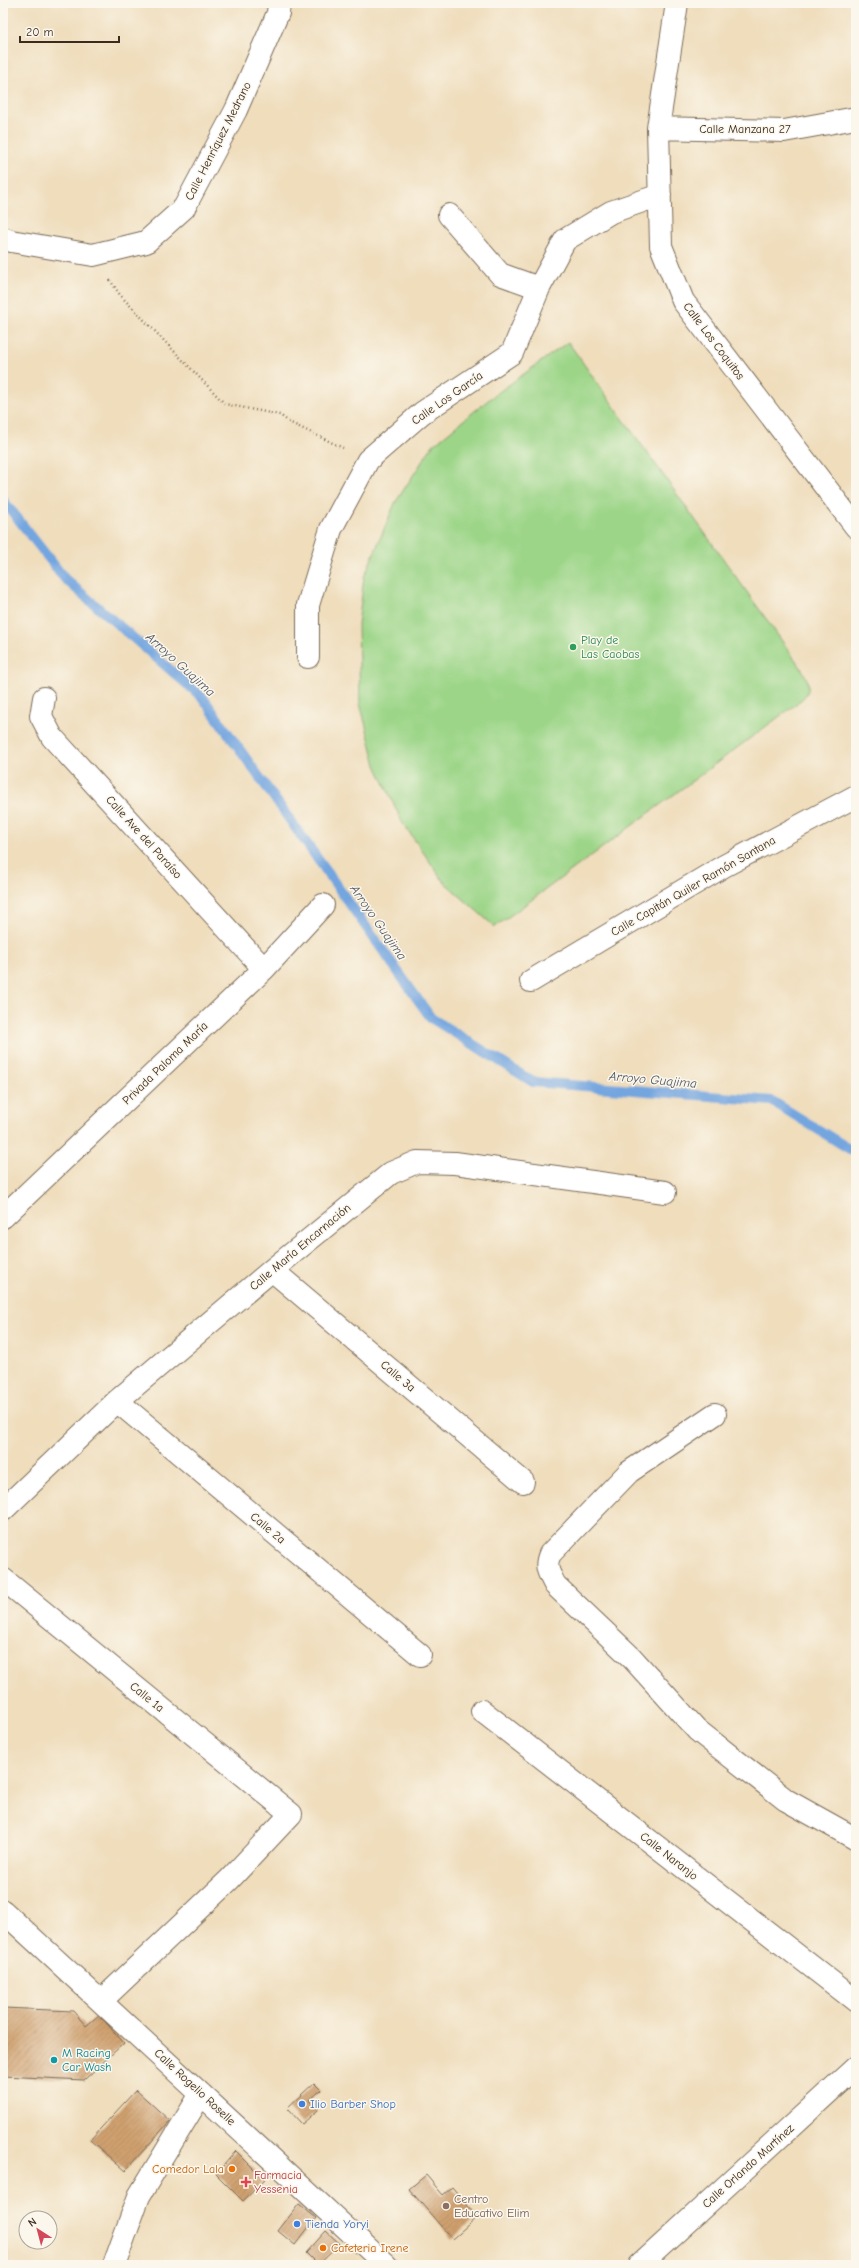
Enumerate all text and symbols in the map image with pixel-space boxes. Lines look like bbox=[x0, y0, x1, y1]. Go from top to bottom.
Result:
scale bar bbox=[20, 18, 119, 44]
text: 20 m bbox=[26, 25, 54, 39]
street label: Calle Henríquez Medrano bbox=[182, 79, 254, 203]
street label: Calle Manzana 27 bbox=[699, 122, 791, 136]
street label: Calle Los Coquitos bbox=[680, 300, 748, 382]
street label: Calle Los García bbox=[409, 368, 485, 428]
water label: Arroyo Guajima bbox=[142, 629, 219, 700]
place label: Play de Las Caobas bbox=[581, 633, 640, 661]
marker: Play de Las Caobas bbox=[568, 642, 578, 652]
street label: Calle Ave del Paraíso bbox=[103, 793, 185, 881]
street label: Calle Capitán Quiler Ramón Santana bbox=[608, 833, 778, 939]
water label: Arroyo Guajima bbox=[347, 881, 410, 963]
street label: Privada Paloma María bbox=[119, 1019, 211, 1107]
water label: Arroyo Guajima bbox=[607, 1068, 698, 1091]
street label: Calle María Encarnación bbox=[247, 1201, 353, 1293]
street label: Calle 3a bbox=[378, 1357, 418, 1395]
street label: Calle 2a bbox=[248, 1509, 288, 1547]
street label: Calle 1a bbox=[127, 1679, 167, 1715]
street label: Calle Naranjo bbox=[637, 1829, 701, 1883]
place label: M Racing Car Wash bbox=[62, 2046, 112, 2074]
street label: Calle Rogelio Roselle bbox=[152, 2046, 238, 2128]
marker: M Racing Car Wash bbox=[49, 2055, 59, 2065]
place label: Ilio Barber Shop bbox=[310, 2097, 396, 2111]
marker: Ilio Barber Shop bbox=[297, 2099, 307, 2109]
street label: Calle Orlando Martínez bbox=[699, 2121, 797, 2211]
place label: Comedor Lala bbox=[152, 2162, 224, 2176]
marker: Comedor Lala bbox=[227, 2164, 237, 2174]
place label: Farmacia Yessenia bbox=[254, 2168, 302, 2196]
marker: Farmacia Yessenia bbox=[241, 2177, 251, 2187]
place label: Centro Educativo Elim bbox=[454, 2192, 530, 2220]
marker: Centro Educativo Elim bbox=[441, 2201, 451, 2211]
north arrow bbox=[18, 2210, 58, 2250]
text: N bbox=[26, 2215, 39, 2230]
place label: Tienda Yoryi bbox=[305, 2217, 369, 2231]
marker: Tienda Yoryi bbox=[292, 2219, 302, 2229]
place label: Cafeteria Irene bbox=[331, 2241, 408, 2255]
marker: Cafeteria Irene bbox=[318, 2243, 328, 2253]

